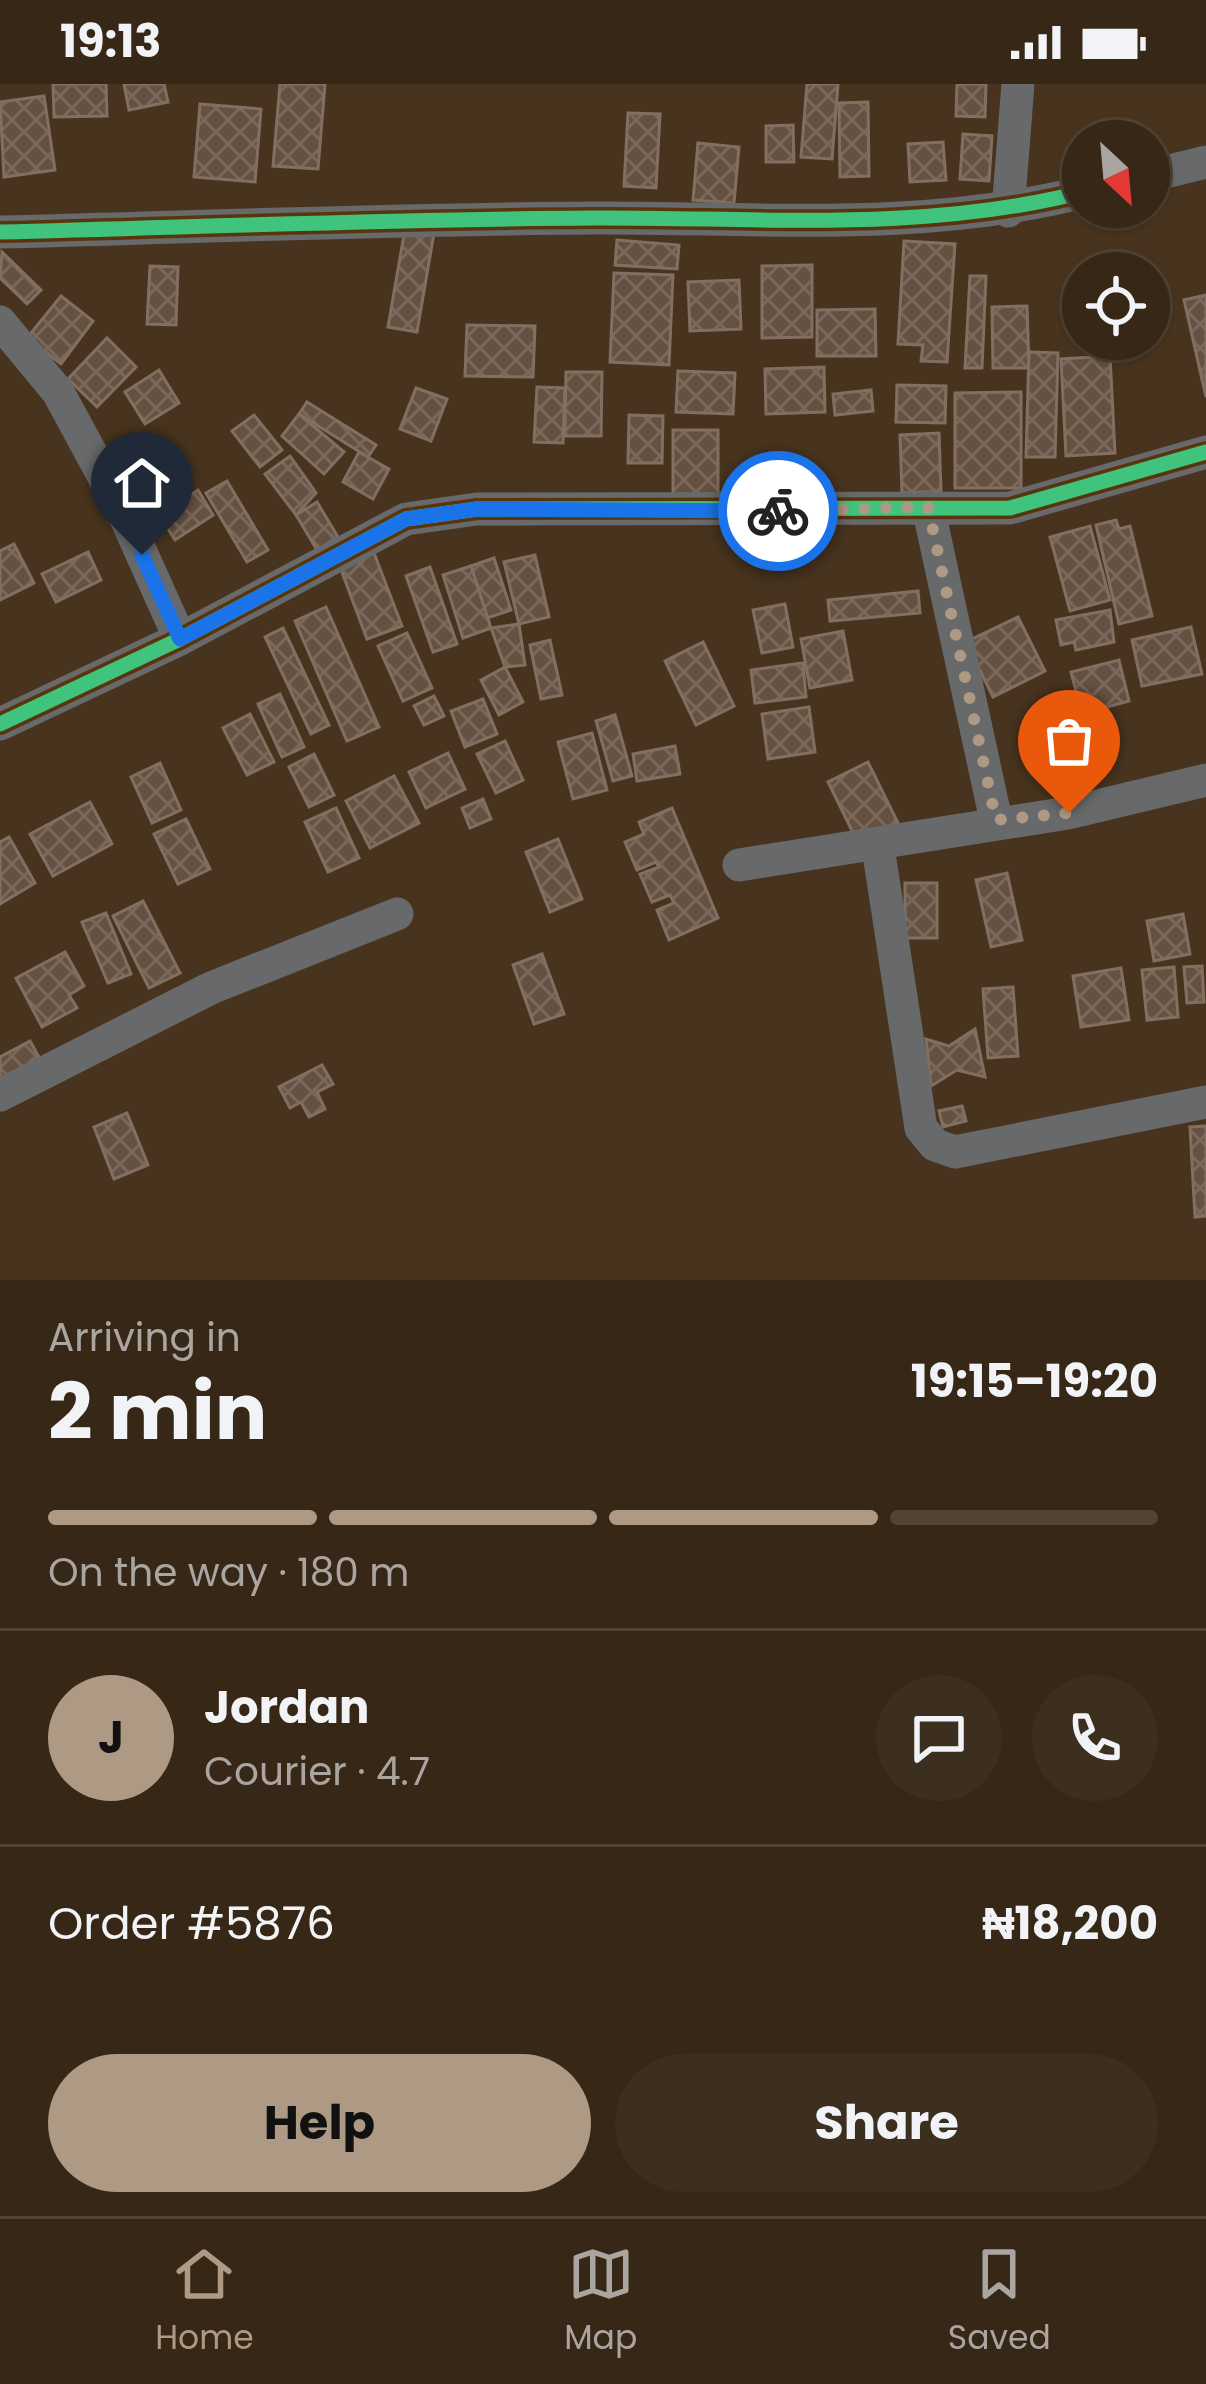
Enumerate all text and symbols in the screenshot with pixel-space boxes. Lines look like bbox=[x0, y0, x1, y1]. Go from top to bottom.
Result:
text: 19:13 bbox=[60, 10, 162, 73]
north arrow bbox=[1062, 120, 1170, 228]
map controls bbox=[1062, 120, 1170, 360]
button: locate bbox=[1062, 252, 1170, 360]
pin bbox=[91, 432, 193, 555]
icon: home bbox=[109, 450, 175, 516]
courier bbox=[718, 451, 838, 571]
icon: bike bbox=[745, 478, 811, 544]
pin bbox=[1018, 690, 1120, 813]
icon: bag bbox=[1036, 708, 1102, 774]
text: Arriving in bbox=[48, 1310, 241, 1365]
text: 19:15–19:20 bbox=[911, 1350, 1158, 1413]
text: 2 min bbox=[48, 1357, 267, 1466]
text: On the way · 180 m bbox=[48, 1545, 409, 1600]
button: chat bbox=[876, 1675, 1002, 1801]
button: phone bbox=[1032, 1675, 1158, 1801]
text: Jordan bbox=[204, 1676, 369, 1739]
text: J bbox=[98, 1706, 124, 1769]
text: Courier · 4.7 bbox=[204, 1744, 430, 1799]
text: Order #5876 bbox=[48, 1892, 335, 1955]
text: ₦18,200 bbox=[982, 1892, 1158, 1955]
button: Help bbox=[48, 2054, 591, 2192]
button: Share bbox=[615, 2054, 1158, 2192]
tab: Home bbox=[155, 2241, 254, 2363]
tab: Map bbox=[564, 2241, 637, 2363]
tab: Saved bbox=[948, 2241, 1051, 2363]

